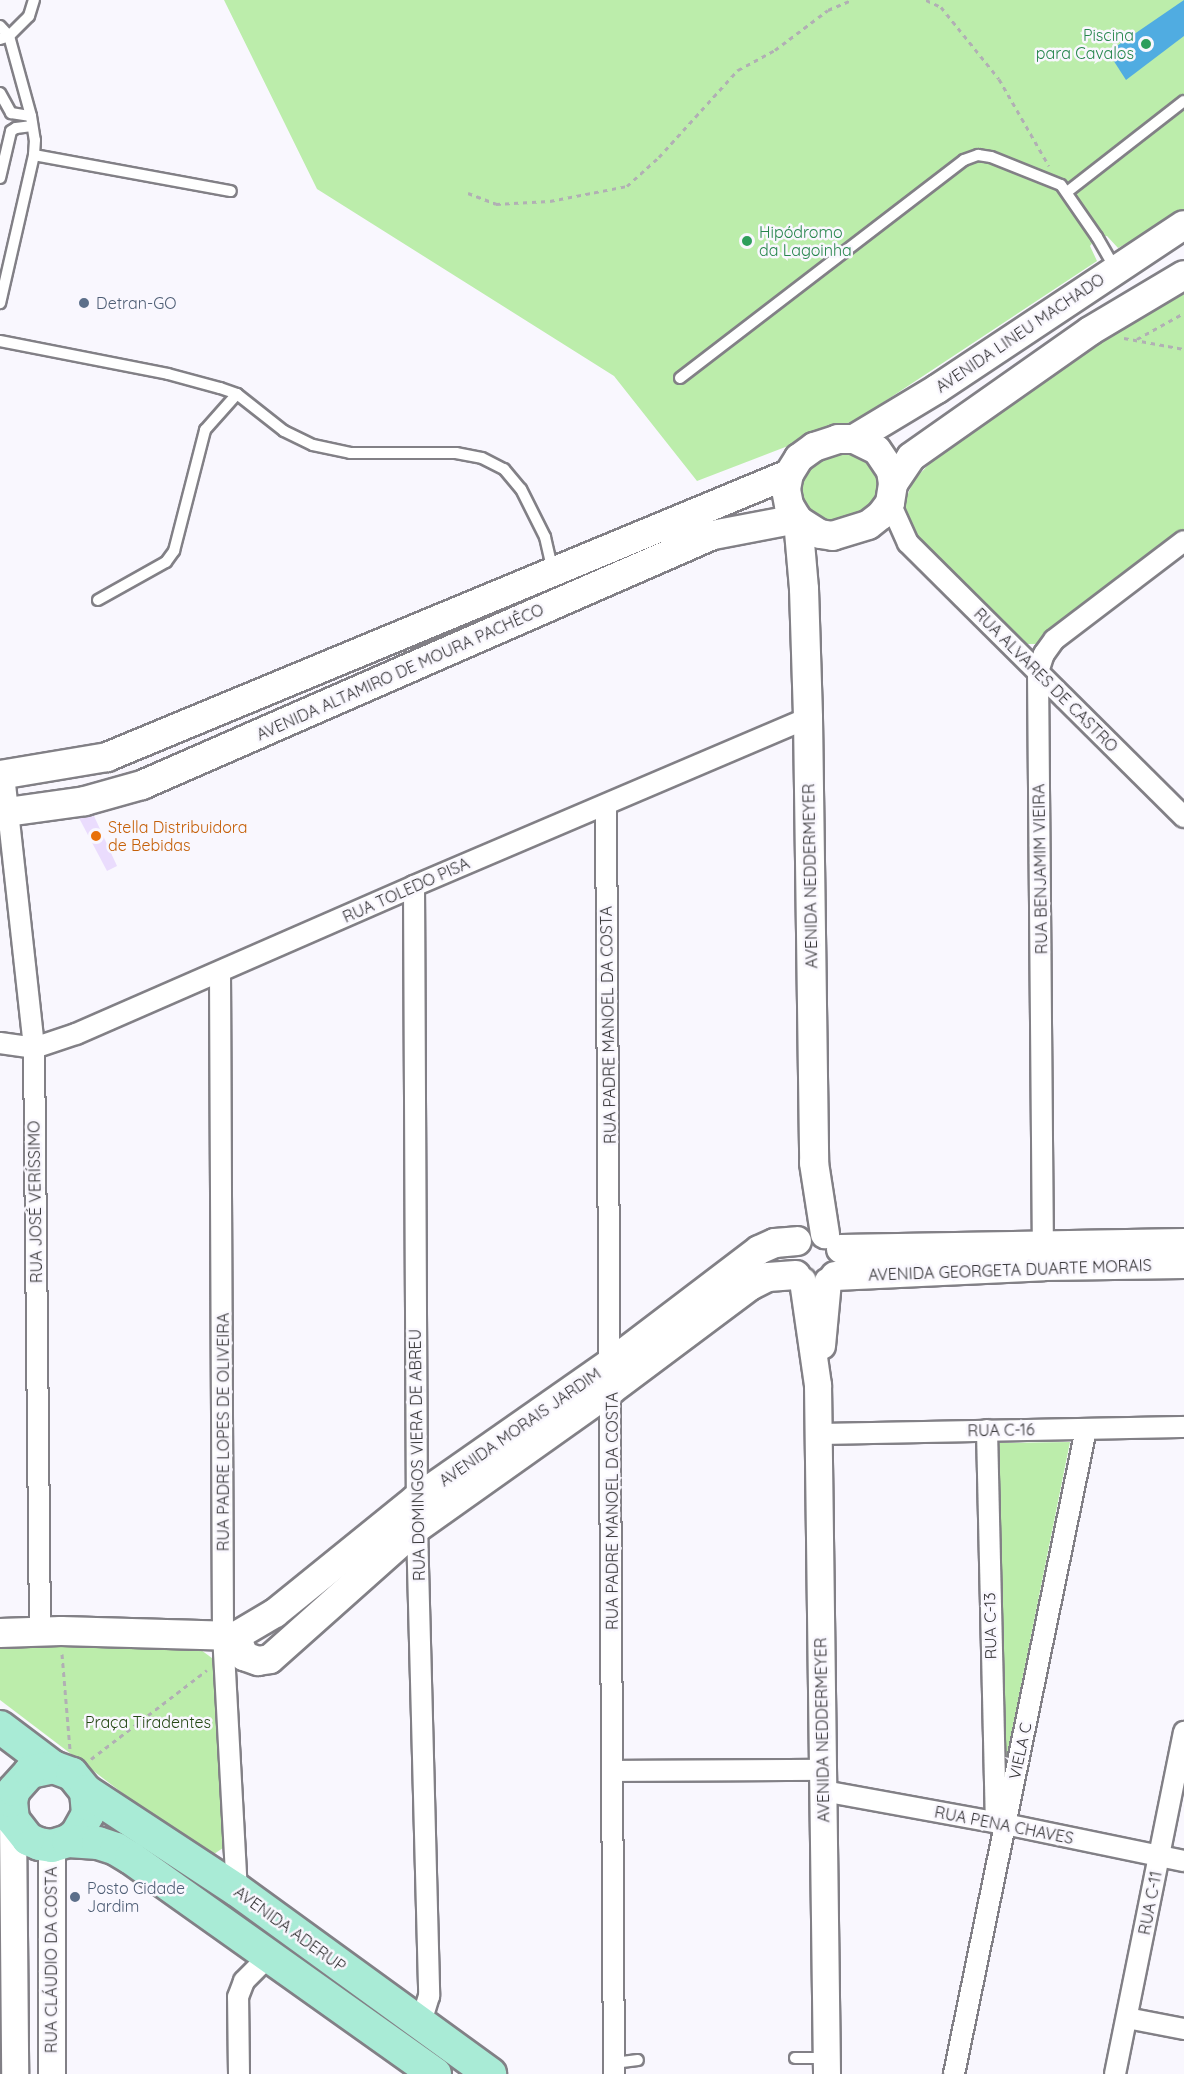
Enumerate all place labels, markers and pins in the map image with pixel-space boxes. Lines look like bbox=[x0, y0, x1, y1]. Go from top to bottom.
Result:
place label: Piscina para Cavalos bbox=[1036, 25, 1134, 63]
marker: Piscina para Cavalos bbox=[1139, 37, 1153, 51]
place label: Hipódromo da Lagoinha bbox=[759, 222, 852, 260]
marker: Hipódromo da Lagoinha bbox=[740, 234, 754, 248]
place label: Detran-GO bbox=[96, 293, 177, 313]
marker: Detran-GO bbox=[77, 296, 91, 310]
place label: Stella Distribuidora de Bebidas bbox=[108, 817, 247, 855]
marker: Stella Distribuidora de Bebidas bbox=[89, 829, 103, 843]
place label: Posto Cidade Jardim bbox=[87, 1878, 185, 1916]
marker: Posto Cidade Jardim bbox=[68, 1890, 82, 1904]

